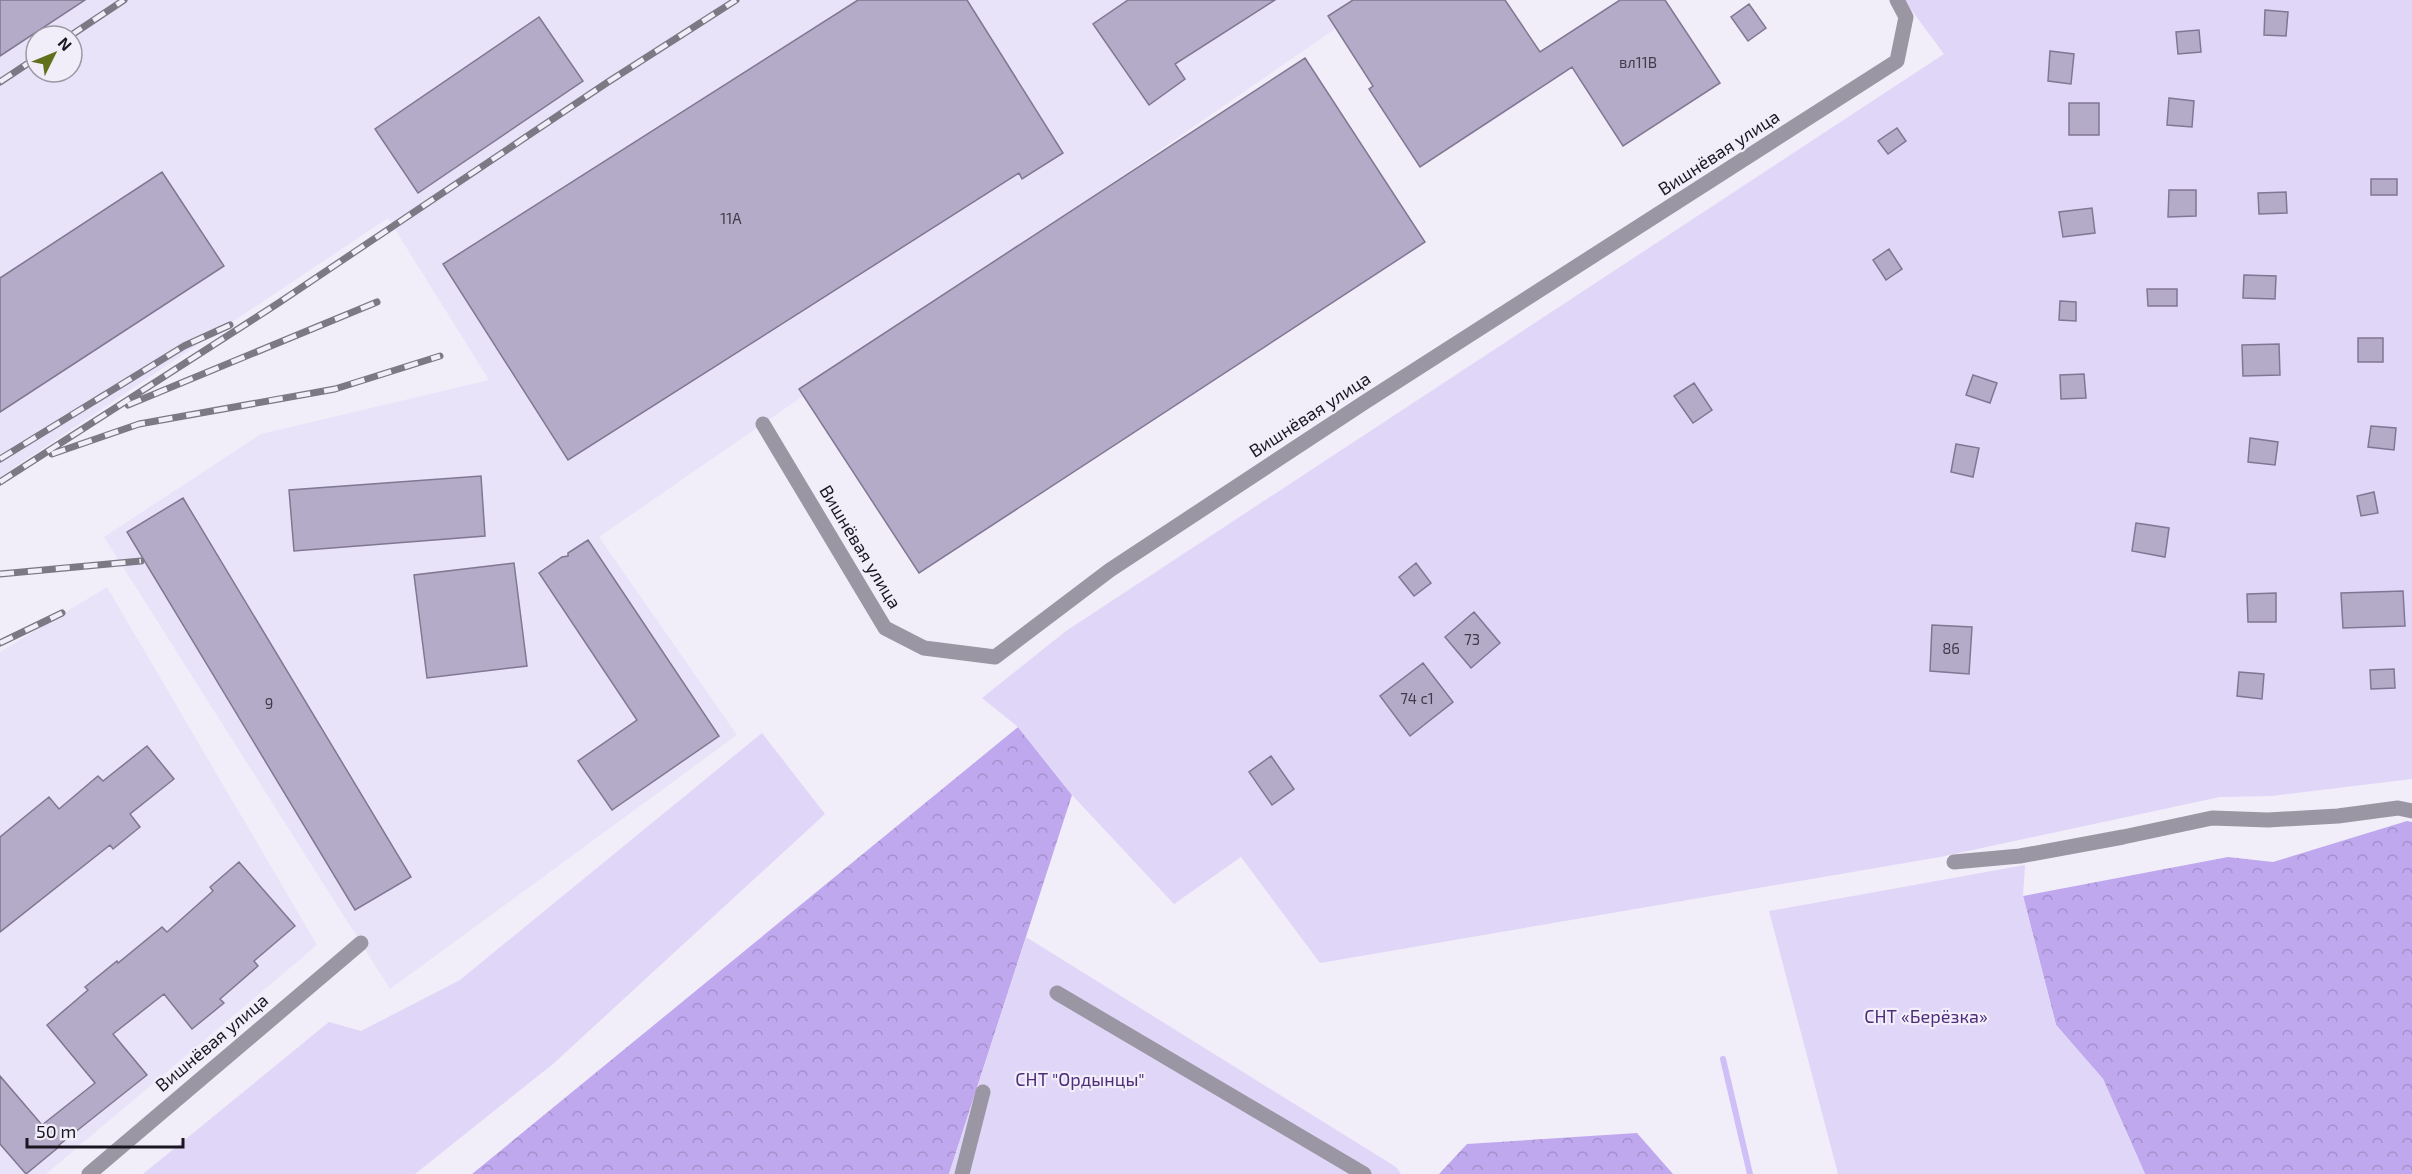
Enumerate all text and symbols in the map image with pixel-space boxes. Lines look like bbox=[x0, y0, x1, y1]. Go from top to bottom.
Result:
north arrow bbox=[24, 24, 84, 84]
text: N bbox=[54, 33, 76, 54]
house number: вл11В bbox=[1619, 53, 1657, 71]
street label: Вишнёвая улица bbox=[1654, 105, 1783, 200]
house number: 11А bbox=[720, 209, 742, 227]
street label: Вишнёвая улица bbox=[1245, 367, 1374, 462]
street label: Вишнёвая улица bbox=[815, 481, 906, 612]
house number: 73 bbox=[1464, 630, 1480, 648]
house number: 86 bbox=[1942, 639, 1960, 657]
house number: 74 с1 bbox=[1400, 689, 1434, 707]
house number: 9 bbox=[265, 694, 273, 712]
street label: Вишнёвая улица bbox=[151, 989, 272, 1096]
park label: СНТ «Берёзка» bbox=[1864, 1005, 1988, 1027]
park label: СНТ "Ордынцы" bbox=[1015, 1068, 1145, 1090]
scale bar bbox=[27, 1111, 183, 1149]
text: 50 m bbox=[36, 1120, 76, 1142]

